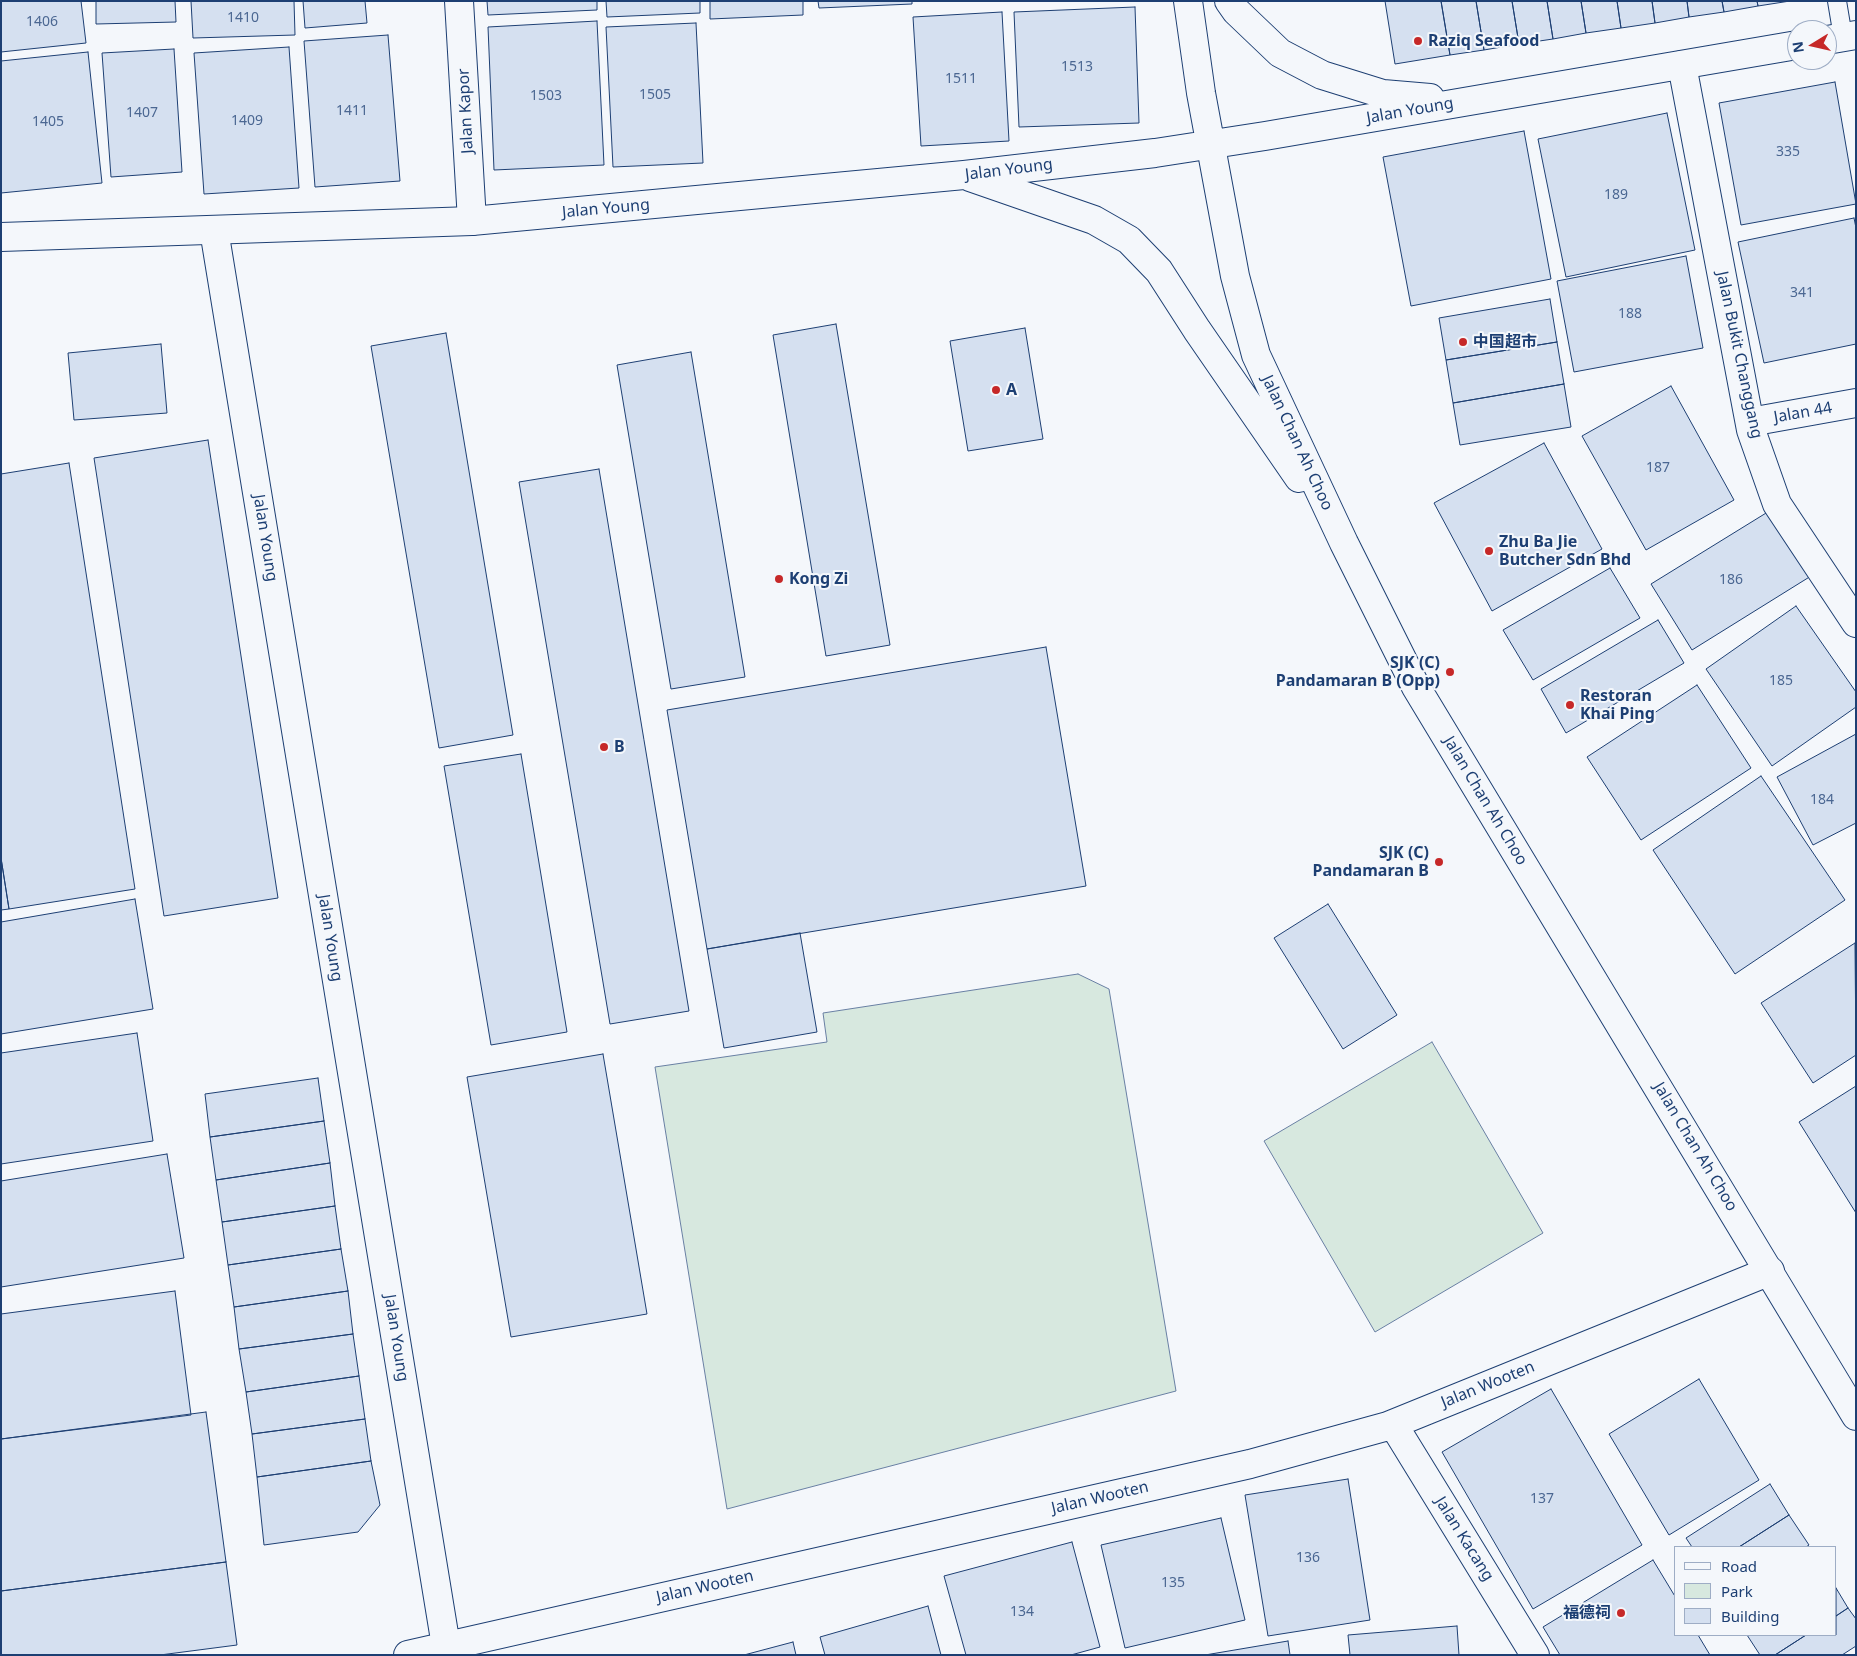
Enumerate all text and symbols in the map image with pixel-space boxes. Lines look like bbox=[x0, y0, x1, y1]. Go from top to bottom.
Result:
house number: 1410 bbox=[227, 10, 259, 26]
house number: 1406 bbox=[26, 14, 58, 30]
north arrow bbox=[1787, 20, 1837, 70]
place label: Raziq Seafood bbox=[1428, 31, 1539, 51]
marker: Raziq Seafood bbox=[1412, 35, 1424, 47]
text: N bbox=[1787, 40, 1808, 54]
house number: 1513 bbox=[1061, 59, 1093, 75]
street label: Jalan Kapor bbox=[454, 68, 478, 154]
house number: 1511 bbox=[945, 71, 977, 87]
house number: 1505 bbox=[639, 87, 671, 103]
house number: 1503 bbox=[530, 88, 562, 104]
street label: Jalan Young bbox=[1365, 94, 1455, 128]
house number: 1411 bbox=[336, 103, 368, 119]
house number: 1407 bbox=[126, 105, 158, 121]
house number: 1409 bbox=[231, 113, 263, 129]
house number: 1405 bbox=[32, 114, 64, 130]
house number: 335 bbox=[1776, 144, 1800, 160]
street label: Jalan Young bbox=[964, 155, 1054, 185]
house number: 189 bbox=[1604, 187, 1628, 203]
street label: Jalan Young bbox=[561, 196, 651, 222]
street label: Jalan Bukit Changgang bbox=[1712, 270, 1766, 440]
house number: 341 bbox=[1790, 285, 1814, 301]
house number: 188 bbox=[1618, 306, 1642, 322]
place label: 中国超市 bbox=[1473, 332, 1537, 352]
marker: 中国超市 bbox=[1457, 336, 1469, 348]
street label: Jalan Chan Ah Choo bbox=[1257, 372, 1337, 514]
place label: A bbox=[1006, 380, 1017, 400]
marker: A bbox=[990, 384, 1002, 396]
street label: Jalan 44 bbox=[1772, 398, 1834, 428]
house number: 187 bbox=[1646, 460, 1670, 476]
street label: Jalan Young bbox=[249, 493, 281, 583]
place label: Zhu Ba Jie Butcher Sdn Bhd bbox=[1499, 532, 1631, 570]
marker: Zhu Ba Jie Butcher Sdn Bhd bbox=[1483, 545, 1495, 557]
place label: Kong Zi bbox=[789, 569, 848, 589]
house number: 186 bbox=[1719, 572, 1743, 588]
marker: Kong Zi bbox=[773, 573, 785, 585]
place label: SJK (C) Pandamaran B (Opp) bbox=[1276, 653, 1440, 691]
marker: SJK (C) Pandamaran B (Opp) bbox=[1444, 666, 1456, 678]
house number: 185 bbox=[1769, 673, 1793, 689]
place label: Restoran Khai Ping bbox=[1580, 686, 1655, 724]
marker: Restoran Khai Ping bbox=[1564, 699, 1576, 711]
street label: Jalan Chan Ah Choo bbox=[1439, 733, 1531, 869]
place label: B bbox=[614, 737, 625, 757]
marker: B bbox=[598, 741, 610, 753]
house number: 184 bbox=[1810, 792, 1834, 808]
place label: SJK (C) Pandamaran B bbox=[1313, 843, 1429, 881]
marker: SJK (C) Pandamaran B bbox=[1433, 856, 1445, 868]
street label: Jalan Young bbox=[314, 893, 346, 983]
street label: Jalan Chan Ah Choo bbox=[1649, 1079, 1741, 1215]
street label: Jalan Young bbox=[380, 1293, 412, 1383]
street label: Jalan Wooten bbox=[1438, 1358, 1538, 1412]
street label: Jalan Wooten bbox=[1050, 1477, 1150, 1519]
house number: 137 bbox=[1530, 1491, 1554, 1507]
street label: Jalan Kacang bbox=[1430, 1493, 1498, 1585]
legend bbox=[1674, 1546, 1837, 1636]
house number: 136 bbox=[1296, 1550, 1320, 1566]
text: Road bbox=[1721, 1556, 1757, 1576]
street label: Jalan Wooten bbox=[655, 1566, 755, 1608]
house number: 135 bbox=[1161, 1575, 1185, 1591]
text: Park bbox=[1721, 1581, 1753, 1601]
place label: 福德祠 bbox=[1563, 1603, 1611, 1623]
house number: 134 bbox=[1010, 1604, 1034, 1620]
text: Building bbox=[1721, 1606, 1779, 1626]
marker: 福德祠 bbox=[1615, 1607, 1627, 1619]

